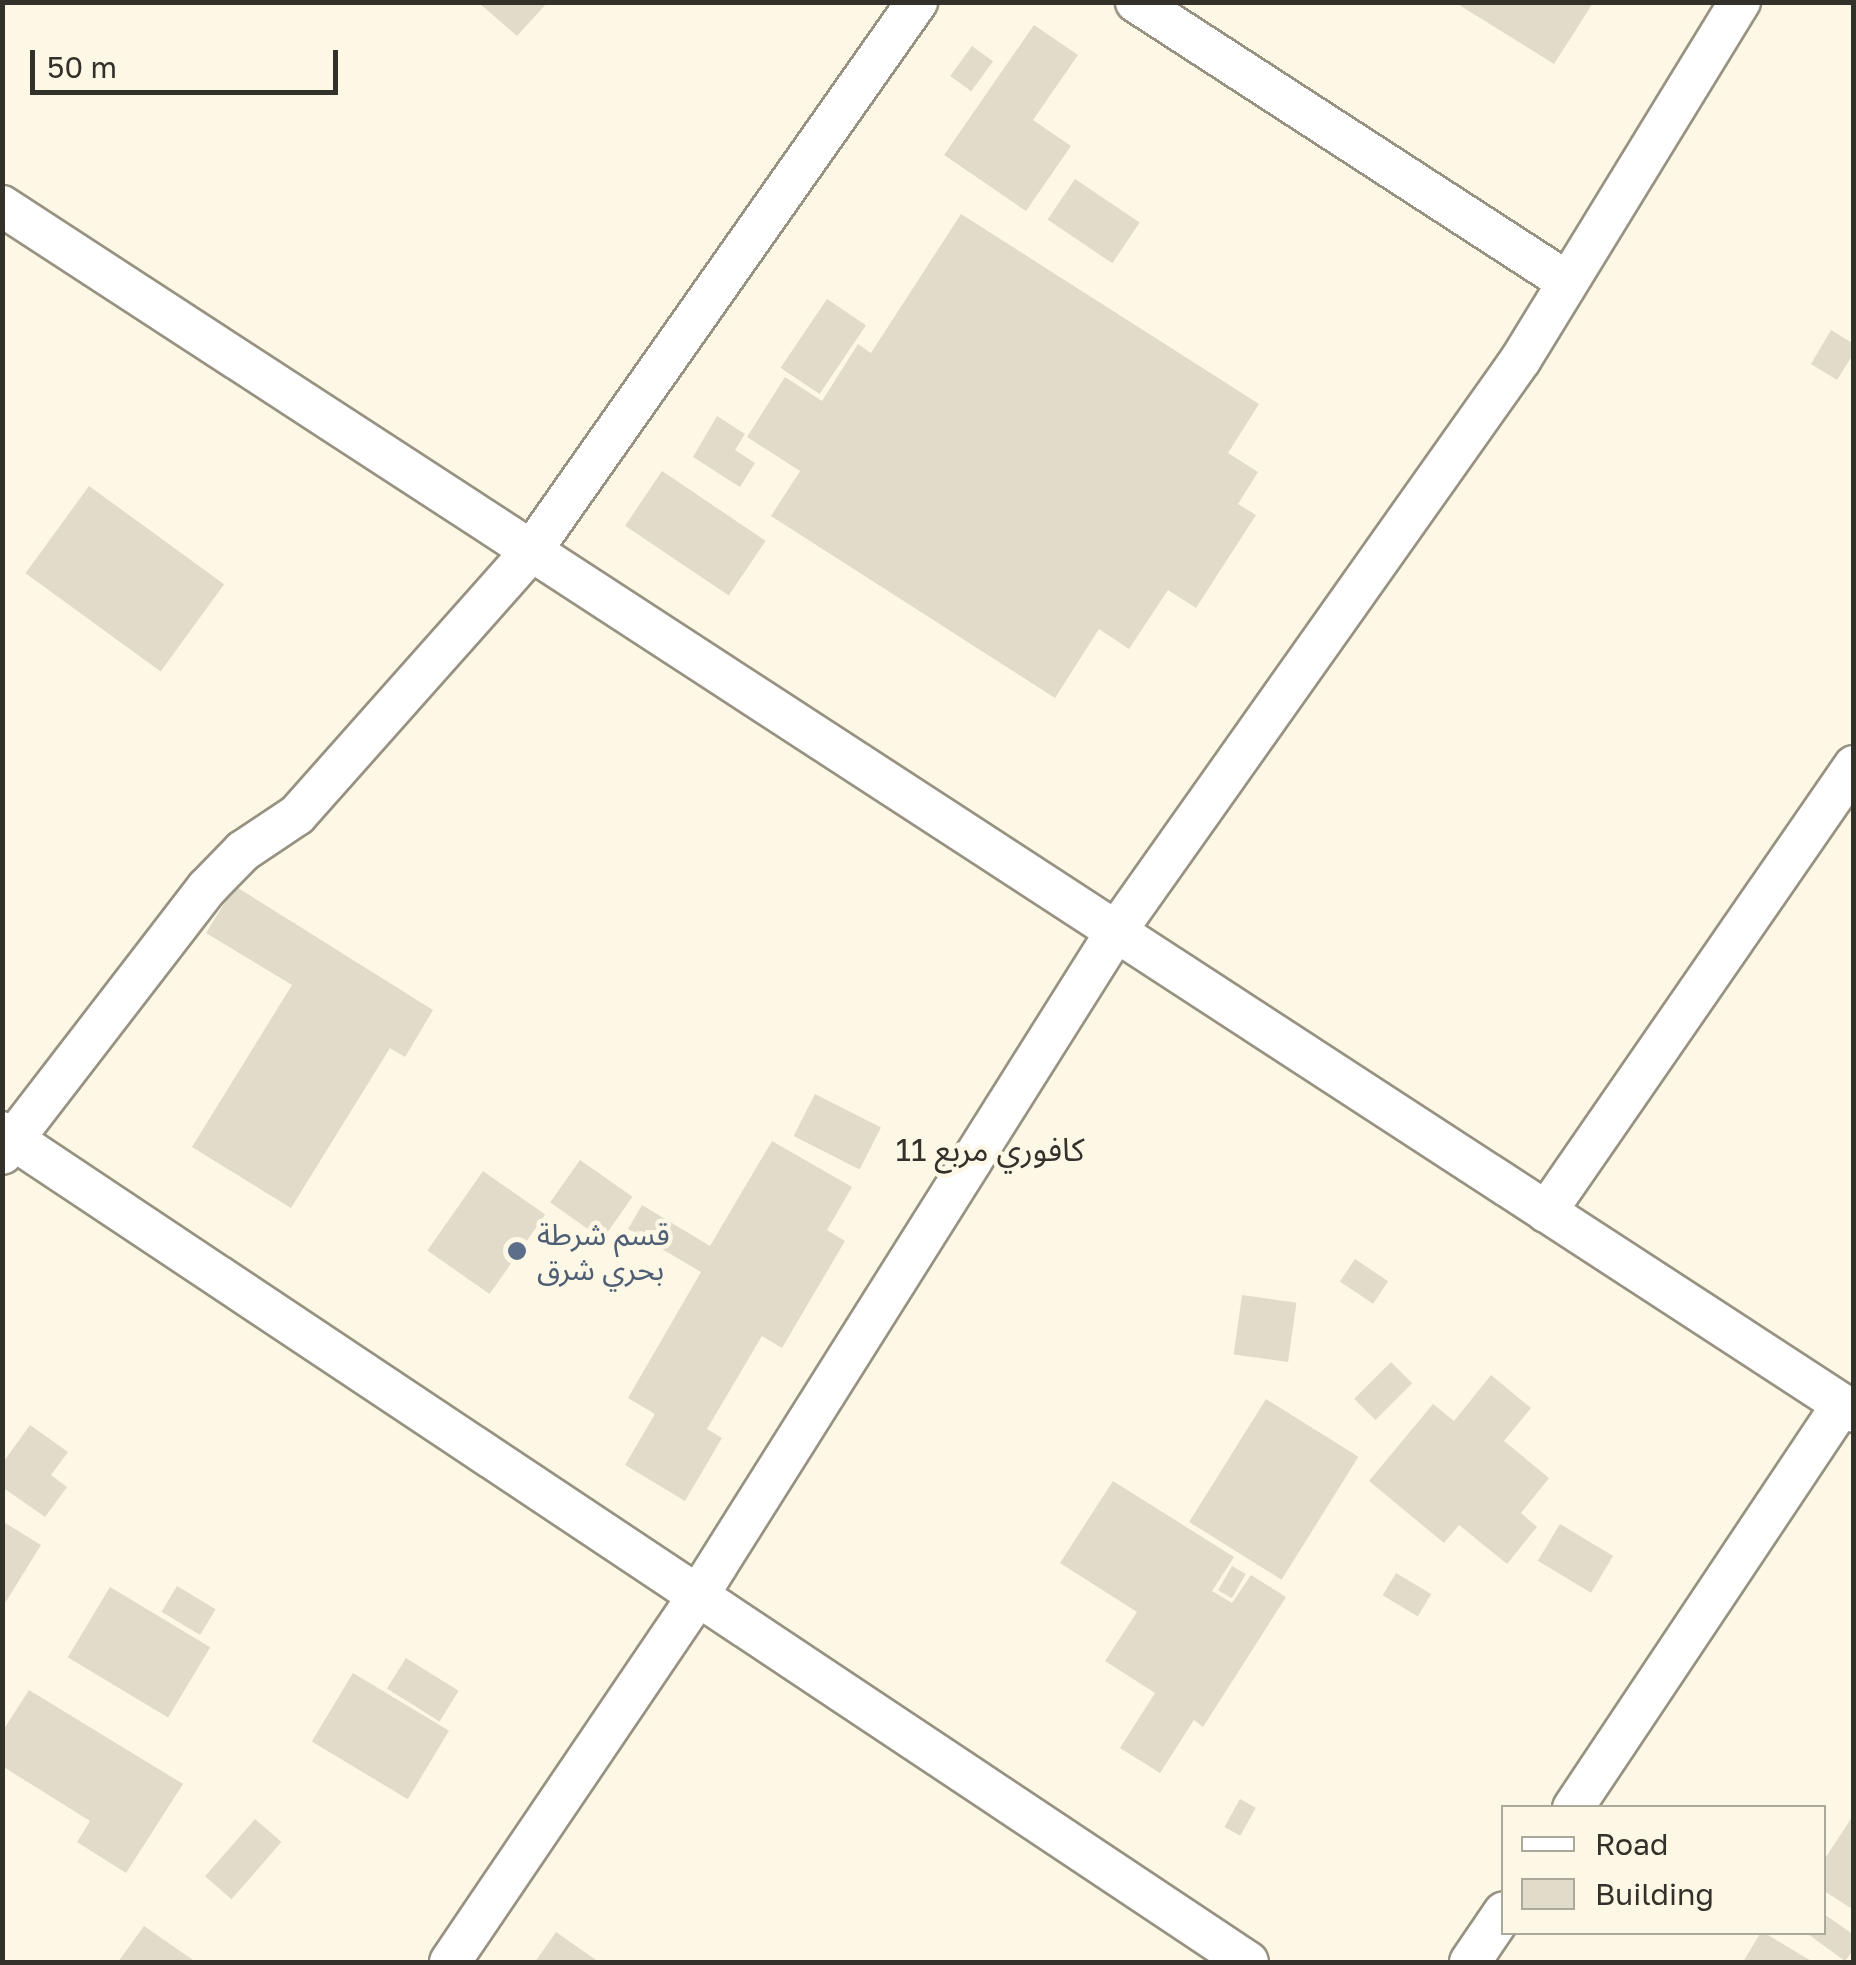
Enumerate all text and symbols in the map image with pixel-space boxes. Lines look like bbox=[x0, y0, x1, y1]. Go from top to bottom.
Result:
scale bar bbox=[35, 30, 342, 92]
text: 50 m bbox=[47, 49, 117, 85]
district label: كافوري مربع 11 bbox=[895, 1130, 1085, 1168]
place label: قسم شرطة بحري شرق bbox=[537, 1216, 670, 1286]
marker: قسم شرطة بحري شرق bbox=[506, 1240, 528, 1262]
legend bbox=[1501, 1805, 1826, 1935]
text: Road bbox=[1595, 1826, 1669, 1862]
text: Building bbox=[1595, 1876, 1714, 1912]

